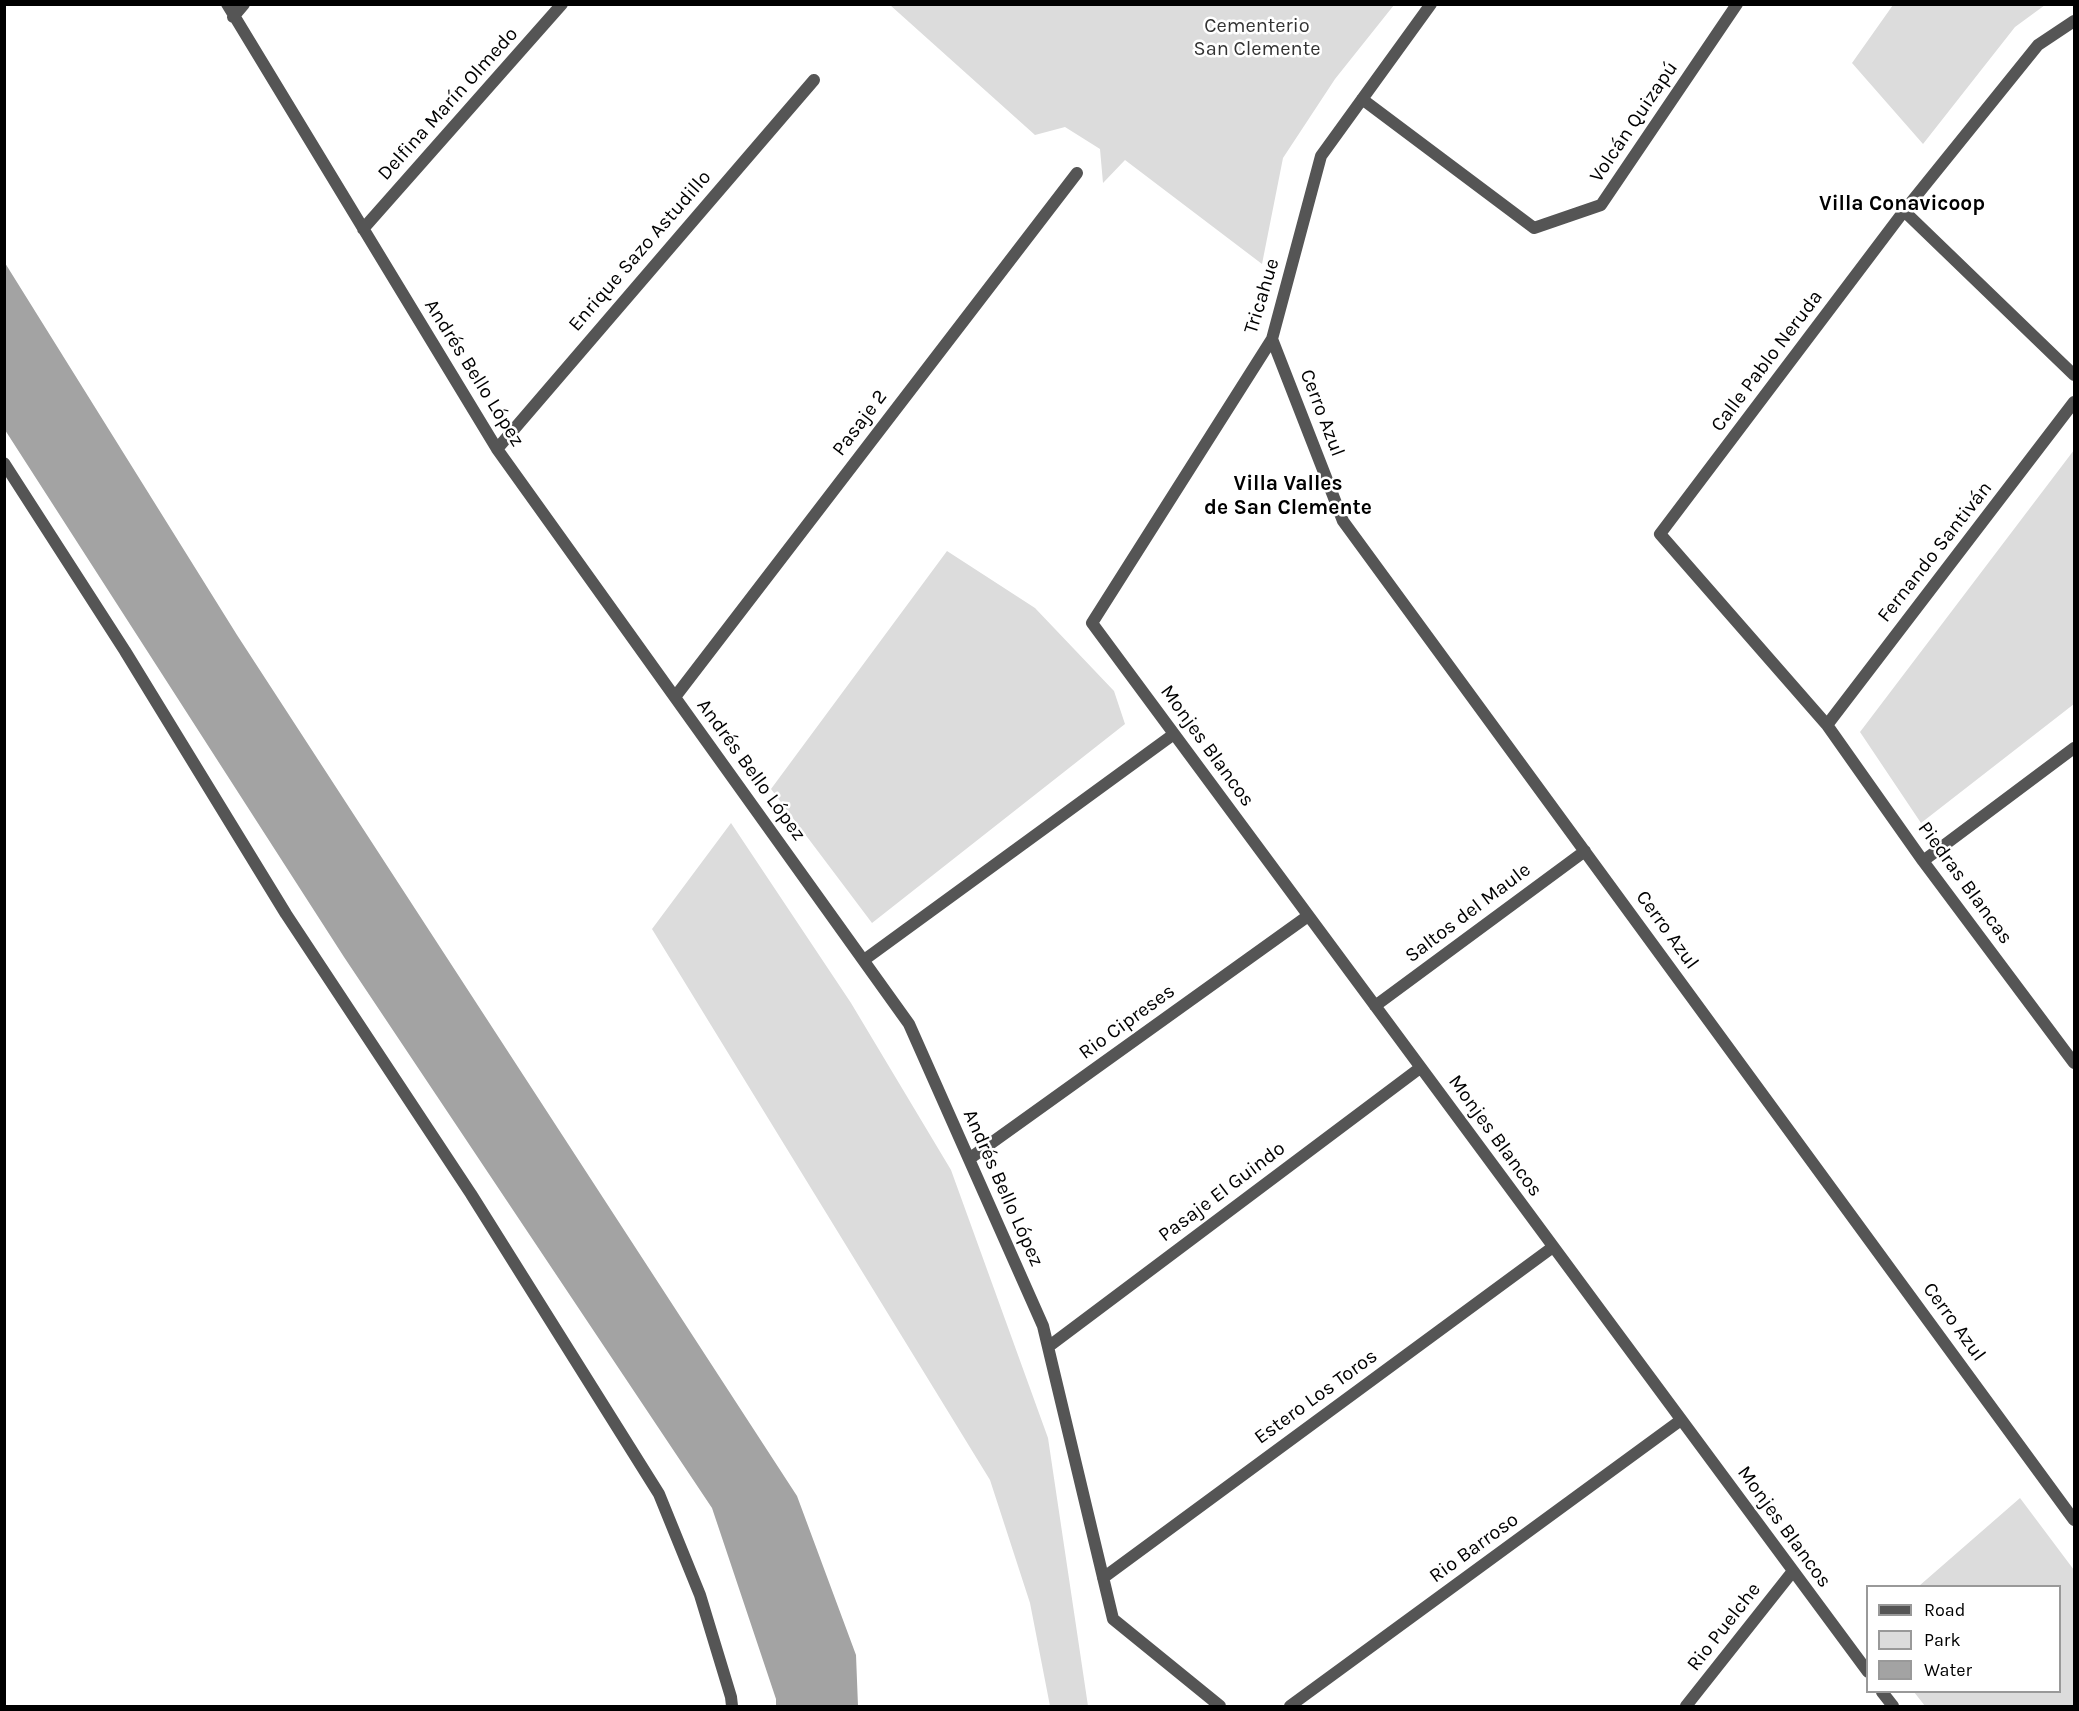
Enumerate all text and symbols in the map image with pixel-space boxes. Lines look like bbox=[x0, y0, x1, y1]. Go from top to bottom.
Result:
park label: Cementerio San Clemente bbox=[1194, 14, 1320, 61]
street label: Delfina Marín Olmedo bbox=[373, 22, 523, 186]
street label: Volcán Quizapú bbox=[1585, 57, 1683, 187]
street label: Enrique Sazo Astudillo bbox=[564, 166, 716, 336]
district label: Villa Conavicoop bbox=[1819, 191, 1985, 217]
street label: Tricahue bbox=[1239, 255, 1285, 337]
street label: Calle Pablo Neruda bbox=[1706, 286, 1828, 436]
street label: Andrés Bello López bbox=[419, 295, 529, 451]
street label: Cerro Azul bbox=[1294, 366, 1350, 460]
street label: Pasaje 2 bbox=[827, 385, 893, 461]
district label: Villa Valles de San Clemente bbox=[1204, 471, 1372, 521]
street label: Fernando Santiván bbox=[1873, 477, 1997, 627]
street label: Monjes Blancos bbox=[1155, 680, 1259, 812]
street label: Andrés Bello López bbox=[691, 694, 811, 846]
street label: Piedras Blancas bbox=[1913, 817, 2017, 949]
street label: Saltos del Maule bbox=[1401, 858, 1535, 968]
street label: Cerro Azul bbox=[1630, 886, 1704, 974]
street label: Rio Cipreses bbox=[1074, 979, 1180, 1065]
street label: Monjes Blancos bbox=[1443, 1070, 1547, 1202]
street label: Andrés Bello López bbox=[958, 1106, 1048, 1270]
street label: Pasaje El Guindo bbox=[1154, 1137, 1290, 1247]
street label: Cerro Azul bbox=[1917, 1278, 1991, 1366]
street label: Estero Los Toros bbox=[1250, 1344, 1382, 1450]
street label: Monjes Blancos bbox=[1732, 1461, 1836, 1593]
street label: Rio Barroso bbox=[1425, 1508, 1523, 1588]
street label: Rio Puelche bbox=[1682, 1578, 1766, 1676]
legend bbox=[1866, 1585, 2061, 1693]
text: Road bbox=[1924, 1599, 1965, 1621]
text: Park bbox=[1924, 1629, 1961, 1651]
text: Water bbox=[1924, 1659, 1972, 1681]

